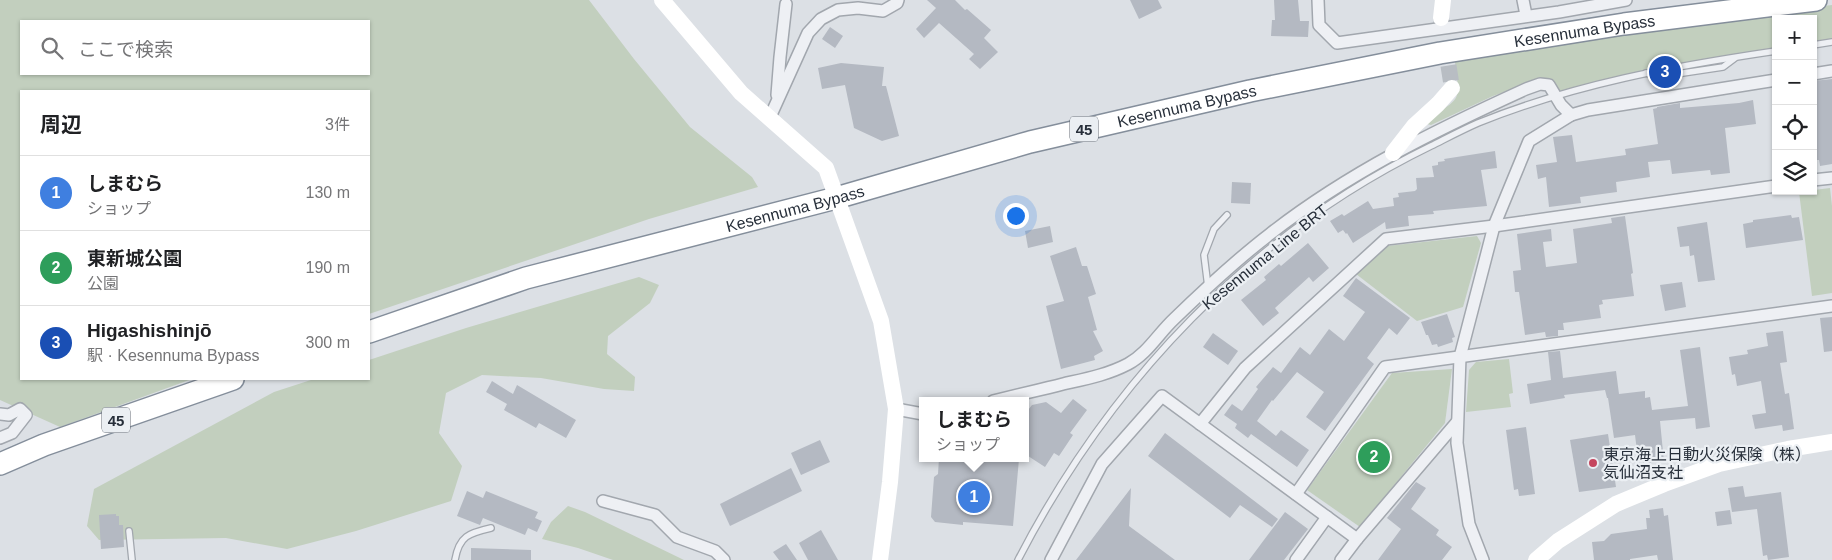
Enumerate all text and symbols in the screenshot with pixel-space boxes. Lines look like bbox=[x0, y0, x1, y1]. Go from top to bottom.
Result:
street label: Kesennuma Bypass bbox=[1513, 12, 1656, 50]
map controls bbox=[1772, 15, 1817, 195]
button: + bbox=[1772, 15, 1817, 60]
search box bbox=[20, 20, 370, 75]
icon: search bbox=[38, 34, 66, 62]
text: ここで検索 bbox=[78, 39, 173, 60]
pin: 3 bbox=[1649, 53, 1681, 91]
button: − bbox=[1772, 60, 1817, 105]
street label: Kesennuma Bypass bbox=[1115, 81, 1258, 130]
button: locate bbox=[1772, 105, 1817, 150]
text: 周辺 bbox=[40, 113, 82, 136]
text: 3件 bbox=[325, 116, 350, 133]
road number: 45 bbox=[1070, 116, 1098, 142]
button: layers bbox=[1772, 150, 1817, 195]
text: しまむら bbox=[87, 173, 163, 194]
street label: Kesennuma Bypass bbox=[724, 182, 866, 235]
text: 1 bbox=[52, 184, 60, 201]
text: 130 m bbox=[306, 184, 350, 201]
text: ショップ bbox=[87, 200, 151, 217]
street label: Kesennuma Line BRT bbox=[1199, 201, 1331, 313]
your location bbox=[1003, 203, 1029, 229]
text: 東新城公園 bbox=[87, 248, 182, 269]
text: 2 bbox=[52, 259, 60, 276]
text: 190 m bbox=[306, 259, 350, 276]
text: 公園 bbox=[87, 275, 119, 292]
text: Higashishinjō bbox=[87, 320, 212, 341]
text: 3 bbox=[52, 334, 60, 351]
text: 300 m bbox=[306, 334, 350, 351]
text: 駅 · Kesennuma Bypass bbox=[87, 347, 260, 364]
popup bbox=[919, 397, 1029, 462]
road number: 45 bbox=[102, 408, 130, 432]
text: しまむら bbox=[936, 409, 1012, 430]
text: ショップ bbox=[936, 436, 1000, 453]
pin: 2 bbox=[1358, 438, 1390, 476]
place label: 東京海上日動火災保険（株） 気仙沼支社 bbox=[1603, 446, 1811, 481]
marker: 東京海上日動火災保険（株） 気仙沼支社 bbox=[1587, 457, 1599, 469]
pin: 1 bbox=[958, 478, 990, 516]

